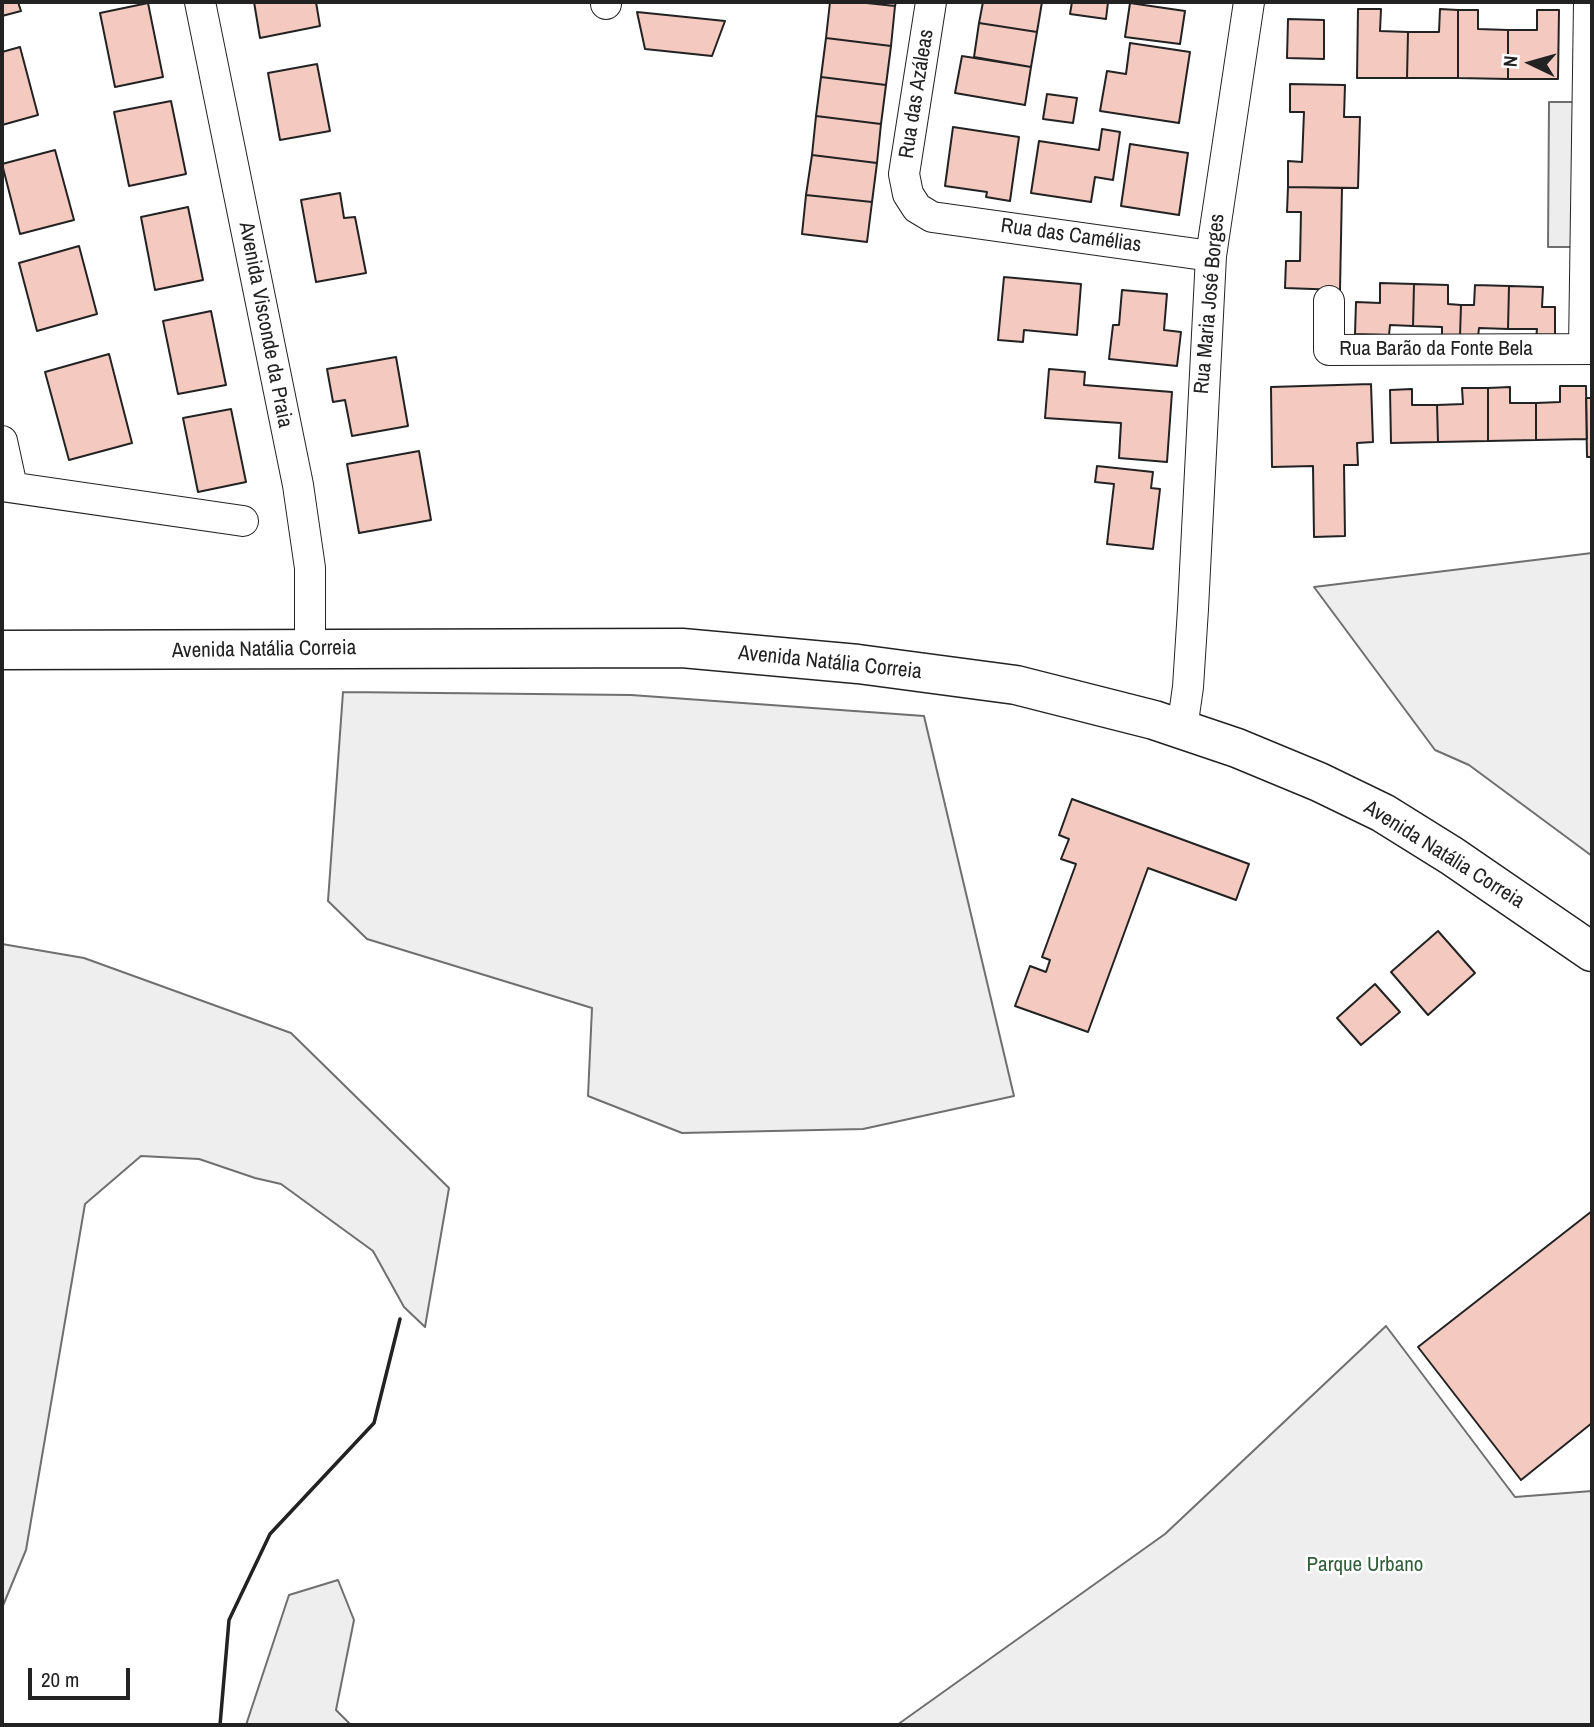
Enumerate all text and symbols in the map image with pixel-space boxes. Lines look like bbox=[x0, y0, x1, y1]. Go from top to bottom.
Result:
street label: Rua das Azáleas bbox=[894, 28, 940, 160]
north arrow bbox=[1496, 28, 1566, 98]
text: N bbox=[1497, 54, 1524, 68]
street label: Rua Maria José Borges bbox=[1190, 213, 1230, 395]
street label: Rua das Camélias bbox=[999, 214, 1143, 258]
street label: Avenida Visconde da Praia bbox=[233, 220, 297, 430]
street label: Rua Barão da Fonte Bela bbox=[1339, 336, 1533, 362]
street label: Avenida Natália Correia bbox=[172, 636, 356, 664]
street label: Avenida Natália Correia bbox=[737, 641, 923, 685]
street label: Avenida Natália Correia bbox=[1359, 795, 1529, 915]
park label: Parque Urbano bbox=[1307, 1552, 1423, 1578]
scale bar bbox=[32, 1654, 133, 1698]
text: 20 m bbox=[41, 1665, 79, 1694]

